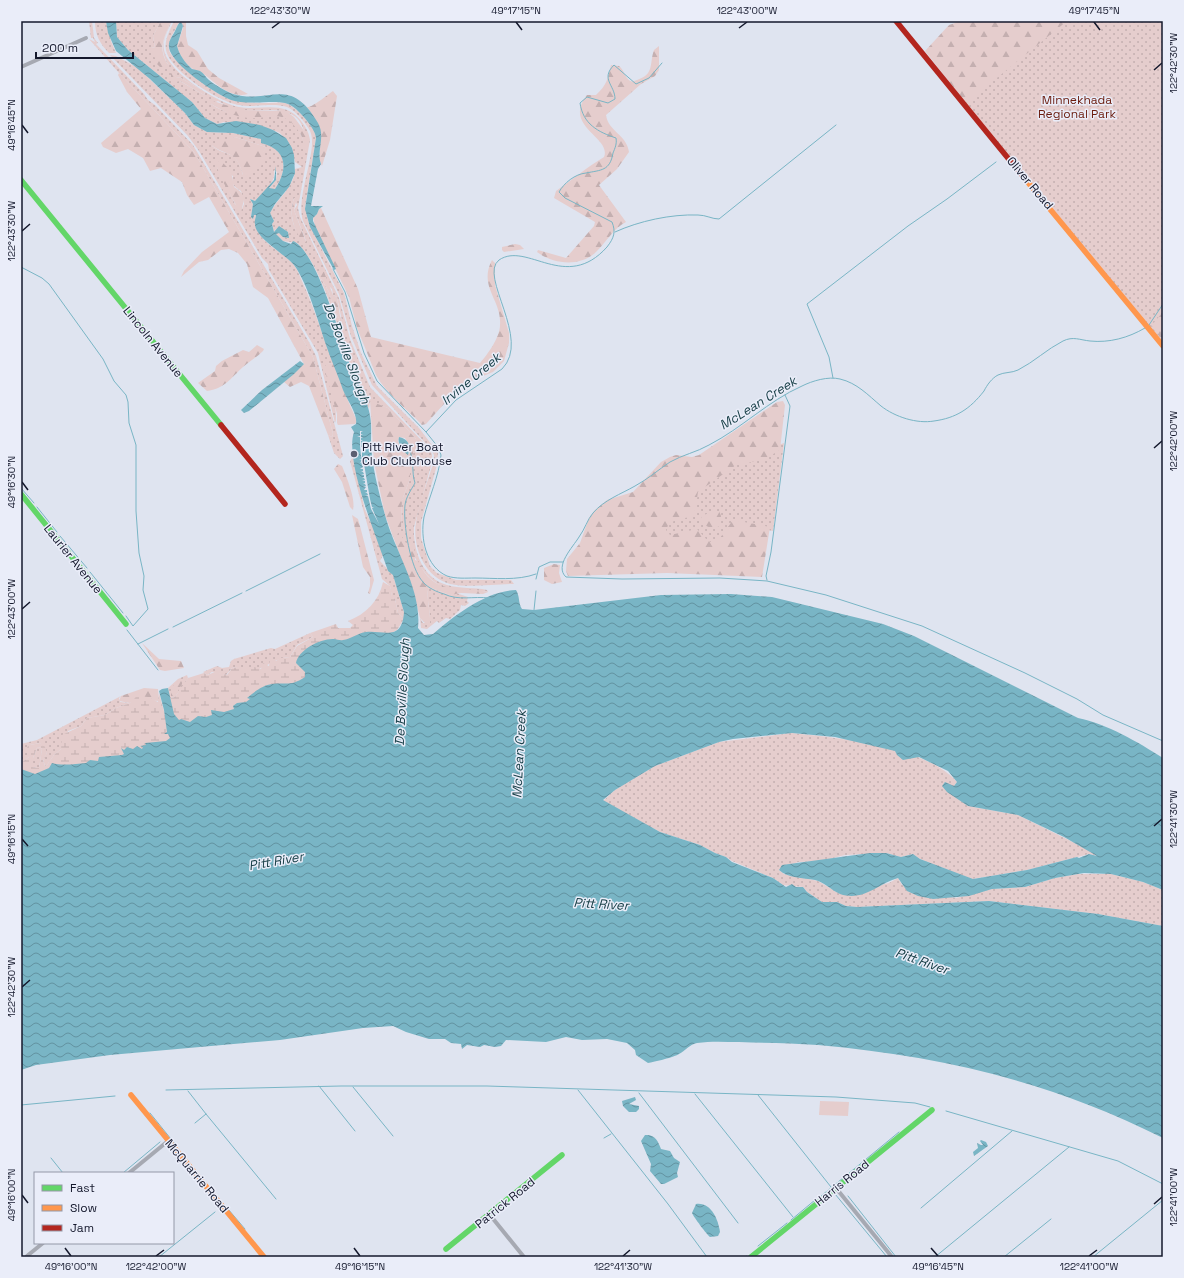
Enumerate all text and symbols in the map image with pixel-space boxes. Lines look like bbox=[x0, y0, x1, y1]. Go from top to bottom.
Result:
text: 122°43'30"W bbox=[250, 4, 310, 17]
text: 49°17'15"N bbox=[491, 4, 541, 17]
text: 122°43'00"W bbox=[717, 4, 778, 17]
text: 49°17'45"N bbox=[1068, 4, 1120, 17]
text: 122°42'30"W bbox=[1167, 33, 1180, 93]
scale bar bbox=[36, 34, 133, 60]
text: 200 m bbox=[42, 40, 78, 56]
park label: Minnekhada Regional Park bbox=[1038, 92, 1117, 122]
text: 49°16'45"N bbox=[5, 99, 18, 151]
street label: Oliver Road bbox=[1003, 153, 1057, 213]
text: 122°43'30"W bbox=[5, 201, 18, 261]
water label: De Boville Slough bbox=[320, 300, 374, 407]
street label: Lincoln Avenue bbox=[119, 303, 187, 381]
water label: Irvine Creek bbox=[438, 348, 506, 409]
water label: McLean Creek bbox=[716, 371, 801, 434]
text: 122°42'00"W bbox=[1167, 410, 1180, 471]
place label: Pitt River Boat Club Clubhouse bbox=[362, 439, 452, 469]
marker: Pitt River Boat Club Clubhouse bbox=[349, 449, 359, 459]
text: 49°16'30"N bbox=[5, 456, 18, 508]
street label: Laurier Avenue bbox=[40, 521, 106, 597]
text: 122°43'00"W bbox=[5, 578, 18, 639]
water label: De Boville Slough bbox=[391, 637, 413, 746]
water label: McLean Creek bbox=[508, 708, 530, 798]
text: 122°41'30"W bbox=[1167, 790, 1180, 848]
text: 49°16'15"N bbox=[5, 814, 18, 864]
water label: Pitt River bbox=[247, 847, 307, 874]
water label: Pitt River bbox=[573, 894, 631, 914]
water label: Pitt River bbox=[893, 944, 953, 979]
text: 122°42'30"W bbox=[5, 957, 18, 1017]
street label: McQuarrie Road bbox=[161, 1136, 233, 1216]
street label: Harris Road bbox=[811, 1156, 873, 1210]
text: 122°41'00"W bbox=[1167, 1167, 1180, 1226]
text: 49°16'00"N bbox=[5, 1169, 18, 1221]
legend bbox=[34, 1172, 174, 1244]
street label: Patrick Road bbox=[472, 1174, 538, 1232]
text: Fast bbox=[70, 1180, 95, 1196]
text: Slow bbox=[70, 1200, 97, 1216]
text: Jam bbox=[70, 1220, 94, 1236]
text: 49°16'00"N bbox=[45, 1260, 97, 1273]
text: 122°42'00"W bbox=[126, 1260, 187, 1273]
text: 49°16'15"N bbox=[335, 1260, 385, 1273]
text: 122°41'30"W bbox=[594, 1260, 652, 1273]
text: 49°16'45"N bbox=[912, 1260, 964, 1273]
text: 122°41'00"W bbox=[1060, 1260, 1119, 1273]

